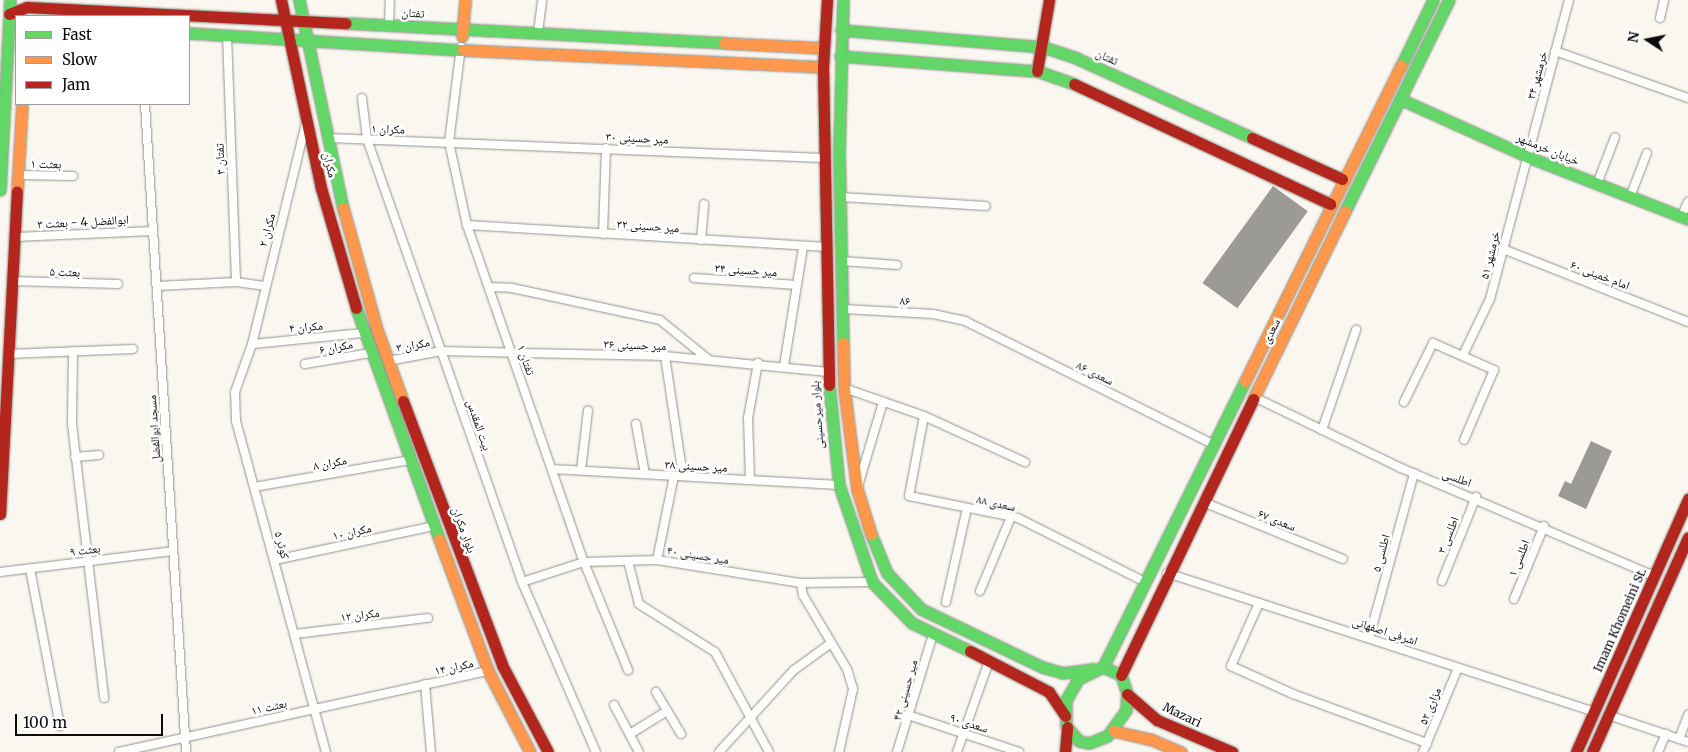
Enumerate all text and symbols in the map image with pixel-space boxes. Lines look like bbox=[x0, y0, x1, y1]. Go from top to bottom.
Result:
street label: تفتان bbox=[401, 5, 425, 21]
legend bbox=[15, 15, 190, 105]
north arrow bbox=[1623, 15, 1673, 65]
text: Fast bbox=[62, 25, 92, 44]
text: N bbox=[1623, 30, 1643, 44]
street label: تفتان bbox=[1093, 46, 1121, 68]
street label: خرمشهر ۳۴ bbox=[1524, 49, 1550, 101]
text: Slow bbox=[62, 50, 97, 69]
text: Jam bbox=[62, 75, 90, 94]
street label: مکران ۱ bbox=[371, 121, 405, 137]
street label: میر حسینی ۳۰ bbox=[605, 129, 669, 147]
street label: خیابان خرمشهر bbox=[1514, 130, 1582, 168]
street label: تفتان ۳ bbox=[212, 143, 228, 175]
street label: مکران bbox=[320, 151, 340, 179]
street label: بعثت ۱ bbox=[31, 157, 61, 171]
street label: ابوالفضل 4 - بعثت ۳ bbox=[37, 212, 129, 232]
street label: مکران ۲ bbox=[256, 212, 278, 248]
street label: میر حسینی ۳۲ bbox=[616, 217, 680, 235]
street label: خرمشهر ۵۱ bbox=[1477, 230, 1503, 280]
street label: امام خمینی ۶۰ bbox=[1568, 257, 1632, 293]
street label: میر حسینی ۳۴ bbox=[714, 261, 778, 279]
street label: بعثت ۵ bbox=[49, 264, 81, 280]
street label: ۸۶ bbox=[899, 294, 911, 308]
street label: سعدی bbox=[1259, 316, 1283, 346]
street label: مکران ۴ bbox=[288, 318, 324, 336]
street label: مکران ۳ bbox=[395, 335, 431, 355]
street label: مکران ۶ bbox=[318, 337, 354, 357]
street label: میر حسینی ۳۶ bbox=[603, 337, 667, 353]
street label: تفتان ۱ bbox=[514, 343, 538, 377]
street label: سعدی ۸۶ bbox=[1074, 358, 1116, 388]
street label: بلوار میرحسینی bbox=[807, 380, 827, 450]
street label: مسجد ابوالفضل bbox=[144, 394, 164, 464]
street label: بیت المقدس bbox=[464, 398, 494, 452]
street label: مکران ۸ bbox=[312, 453, 348, 473]
street label: میر حسینی ۳۸ bbox=[664, 457, 728, 475]
street label: اطلسی bbox=[1440, 466, 1474, 490]
street label: سعدی ۸۸ bbox=[975, 492, 1017, 514]
street label: بلوار مکران bbox=[449, 505, 479, 555]
street label: سعدی ۶۷ bbox=[1256, 506, 1298, 534]
street label: اطلسی ۳ bbox=[1434, 515, 1462, 555]
street label: مکران ۱۰ bbox=[331, 521, 373, 543]
street label: کوثر ۵ bbox=[271, 530, 293, 560]
street label: اطلسی ۵ bbox=[1369, 533, 1393, 573]
street label: اطلسی ۱ bbox=[1505, 538, 1533, 578]
street label: بعثت ۹ bbox=[69, 541, 101, 559]
street label: میر حسینی ۴۰ bbox=[666, 543, 730, 567]
street label: Imam Khomeini St. bbox=[1591, 566, 1649, 674]
street label: مکران ۱۲ bbox=[340, 605, 380, 625]
street label: اشرفی اصفهانی bbox=[1351, 614, 1419, 648]
street label: مکران ۱۴ bbox=[433, 656, 475, 678]
street label: میر حسینی ۴۲ bbox=[889, 658, 921, 722]
street label: مزاری ۵۲ bbox=[1416, 685, 1444, 727]
street label: بعثت ۱۱ bbox=[250, 696, 288, 718]
street label: Mazari bbox=[1160, 700, 1204, 730]
scale bar bbox=[18, 704, 165, 736]
street label: سعدی ۹۰ bbox=[948, 710, 990, 736]
text: 100 m bbox=[23, 713, 67, 732]

